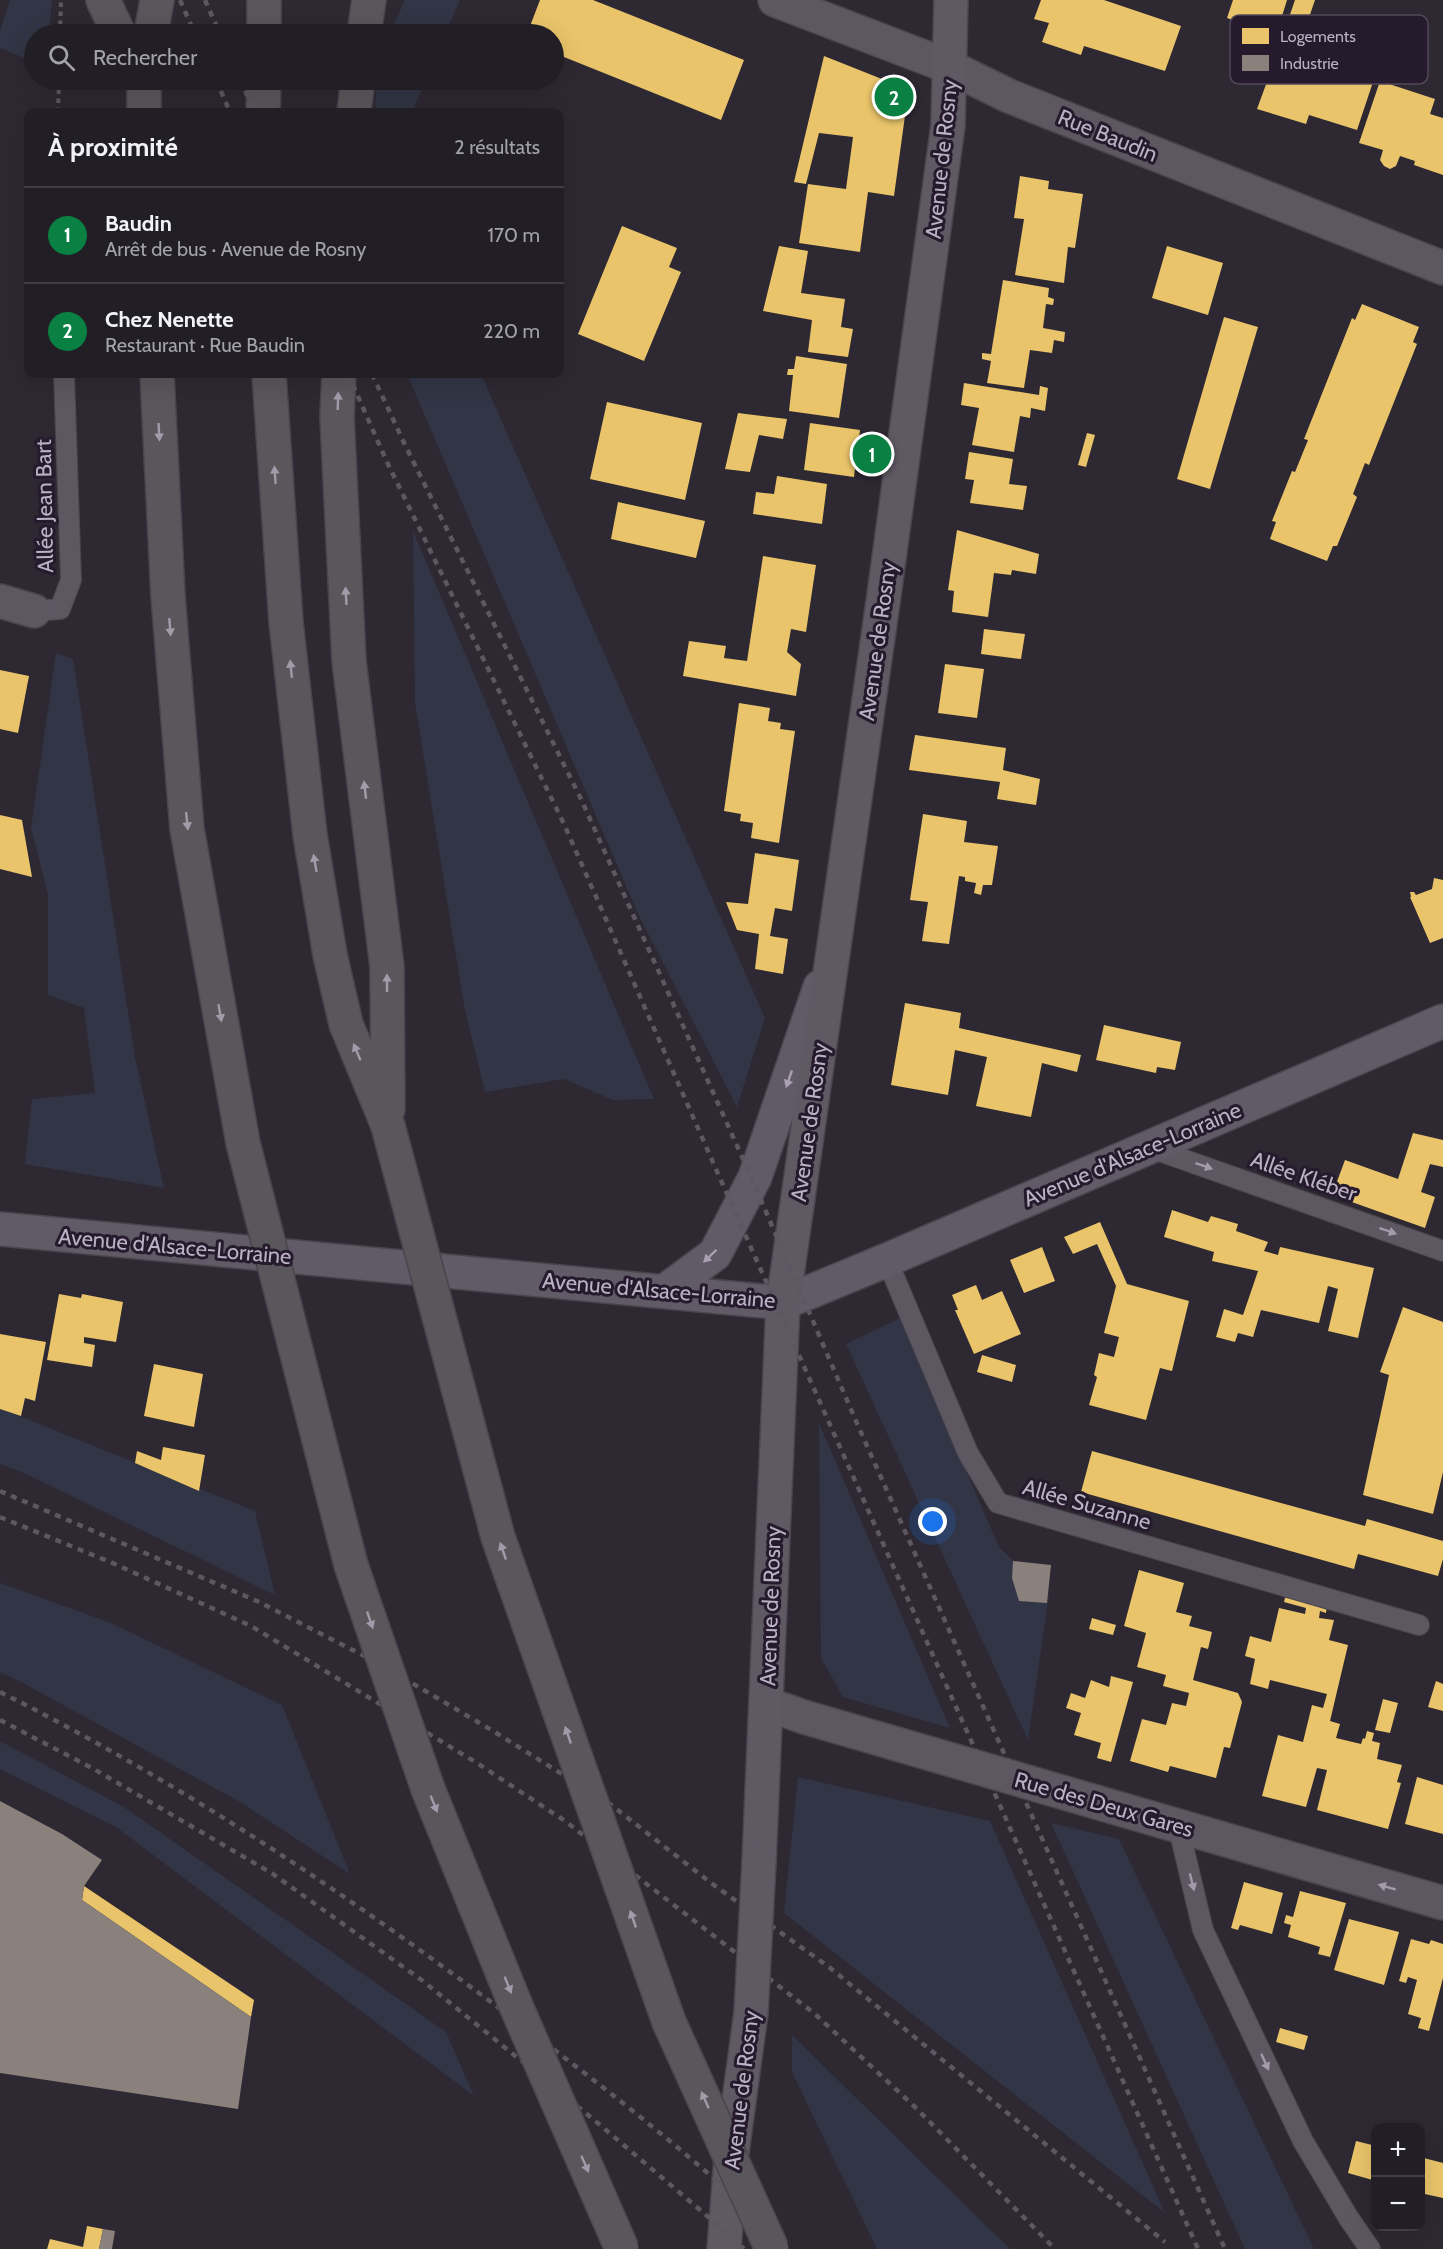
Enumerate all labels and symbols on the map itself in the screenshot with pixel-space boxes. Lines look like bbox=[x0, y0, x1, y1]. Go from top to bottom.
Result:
legend bbox=[1230, 15, 1428, 84]
text: Logements bbox=[1280, 27, 1356, 46]
text: Industrie bbox=[1280, 54, 1339, 73]
pin: 2 bbox=[874, 74, 914, 120]
street label: Avenue de Rosny bbox=[920, 78, 963, 240]
street label: Rue Baudin bbox=[1054, 103, 1162, 168]
one-way arrow bbox=[333, 391, 342, 410]
one-way arrow bbox=[155, 422, 164, 441]
pin: 1 bbox=[852, 432, 892, 476]
street label: Allée Jean Bart bbox=[30, 438, 59, 573]
one-way arrow bbox=[271, 465, 280, 484]
street label: Avenue de Rosny bbox=[853, 560, 902, 722]
one-way arrow bbox=[341, 586, 350, 605]
one-way arrow bbox=[165, 617, 175, 636]
one-way arrow bbox=[287, 659, 296, 678]
one-way arrow bbox=[360, 780, 370, 799]
one-way arrow bbox=[182, 811, 192, 830]
one-way arrow bbox=[310, 853, 319, 872]
one-way arrow bbox=[382, 974, 392, 993]
one-way arrow bbox=[216, 1004, 225, 1023]
street label: Avenue de Rosny bbox=[785, 1041, 834, 1203]
one-way arrow bbox=[352, 1043, 362, 1061]
one-way arrow bbox=[783, 1070, 793, 1088]
street label: Avenue d'Alsace-Lorraine bbox=[1019, 1096, 1245, 1213]
street label: Allée Kléber bbox=[1247, 1146, 1360, 1207]
one-way arrow bbox=[1195, 1162, 1213, 1172]
street label: Avenue d'Alsace-Lorraine bbox=[57, 1223, 293, 1270]
one-way arrow bbox=[1379, 1227, 1397, 1237]
one-way arrow bbox=[704, 1248, 718, 1262]
street label: Avenue d'Alsace-Lorraine bbox=[541, 1267, 777, 1314]
street label: Allée Suzanne bbox=[1020, 1473, 1154, 1536]
your location bbox=[918, 1507, 947, 1536]
street label: Avenue de Rosny bbox=[754, 1525, 787, 1687]
one-way arrow bbox=[498, 1542, 508, 1560]
one-way arrow bbox=[365, 1611, 375, 1629]
one-way arrow bbox=[563, 1726, 573, 1744]
street label: Rue des Deux Gares bbox=[1011, 1766, 1196, 1843]
one-way arrow bbox=[429, 1796, 439, 1814]
one-way arrow bbox=[1187, 1873, 1197, 1891]
one-way arrow bbox=[1378, 1882, 1396, 1891]
one-way arrow bbox=[628, 1910, 638, 1928]
one-way arrow bbox=[503, 1976, 513, 1994]
street label: Avenue de Rosny bbox=[718, 2009, 765, 2171]
one-way arrow bbox=[1261, 2053, 1270, 2070]
one-way arrow bbox=[699, 2091, 709, 2109]
one-way arrow bbox=[581, 2155, 590, 2173]

